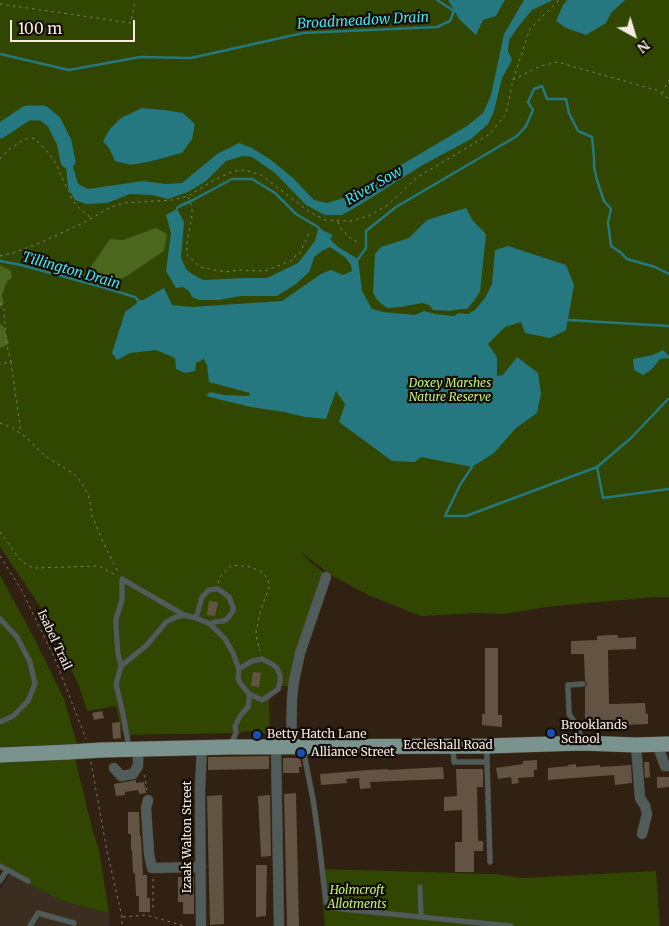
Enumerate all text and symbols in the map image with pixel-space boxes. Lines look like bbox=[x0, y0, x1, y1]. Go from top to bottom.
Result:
water label: Broadmeadow Drain bbox=[297, 9, 429, 33]
scale bar bbox=[12, 10, 138, 42]
north arrow bbox=[609, 10, 659, 60]
text: 100 m bbox=[18, 19, 62, 38]
text: N bbox=[633, 36, 653, 57]
water label: River Sow bbox=[342, 163, 406, 209]
water label: Tillington Drain bbox=[20, 249, 122, 293]
park label: Doxey Marshes Nature Reserve bbox=[409, 377, 491, 405]
street label: Isabel Trail bbox=[34, 608, 74, 672]
place label: Brooklands School bbox=[561, 719, 627, 747]
marker: Brooklands School bbox=[545, 727, 557, 739]
place label: Betty Hatch Lane bbox=[267, 728, 366, 742]
marker: Betty Hatch Lane bbox=[251, 729, 263, 741]
street label: Eccleshall Road bbox=[403, 739, 493, 753]
place label: Alliance Street bbox=[311, 746, 395, 760]
marker: Alliance Street bbox=[295, 747, 307, 759]
street label: Izaak Walton Street bbox=[181, 781, 195, 893]
park label: Holmcroft Allotments bbox=[327, 884, 387, 912]

